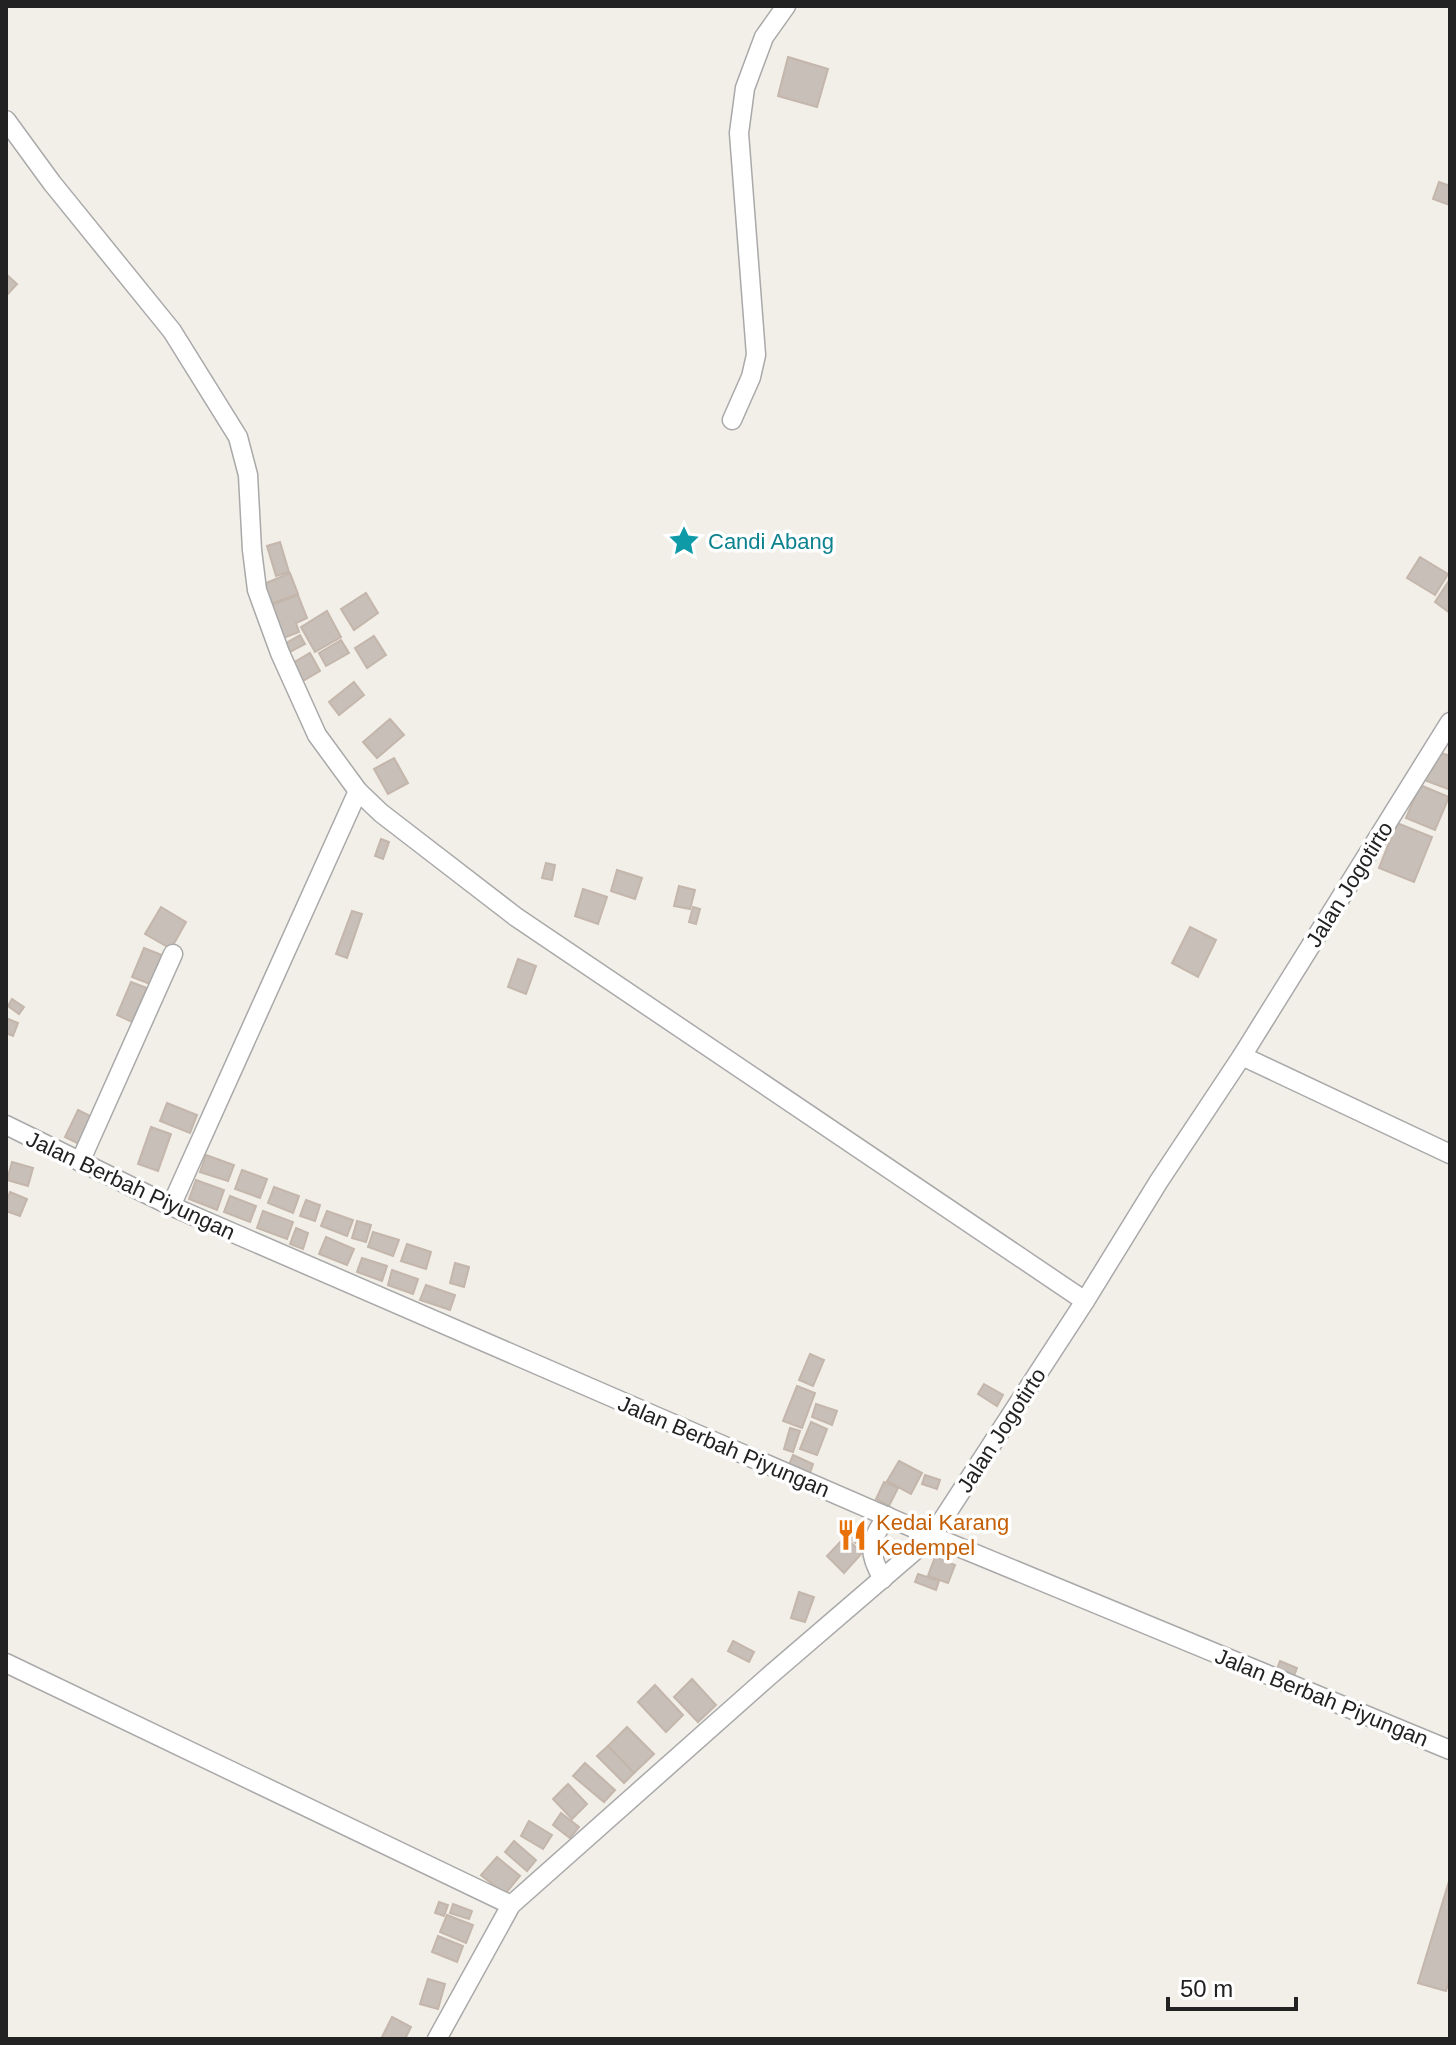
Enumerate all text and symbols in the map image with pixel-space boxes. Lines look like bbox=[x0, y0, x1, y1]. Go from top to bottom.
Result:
place icon: Candi Abang bbox=[667, 524, 701, 558]
place label: Candi Abang bbox=[708, 529, 834, 554]
street label: Jalan Jogotirto bbox=[1301, 817, 1398, 952]
street label: Jalan Berbah Piyungan bbox=[22, 1126, 239, 1245]
street label: Jalan Jogotirto bbox=[952, 1363, 1051, 1497]
street label: Jalan Berbah Piyungan bbox=[614, 1391, 833, 1502]
place label: Kedai Karang Kedempel bbox=[876, 1510, 1009, 1560]
restaurant icon: Kedai Karang Kedempel bbox=[835, 1518, 869, 1552]
street label: Jalan Berbah Piyungan bbox=[1212, 1643, 1432, 1752]
scale bar bbox=[1168, 1961, 1296, 2011]
text: 50 m bbox=[1180, 1975, 1233, 2002]

